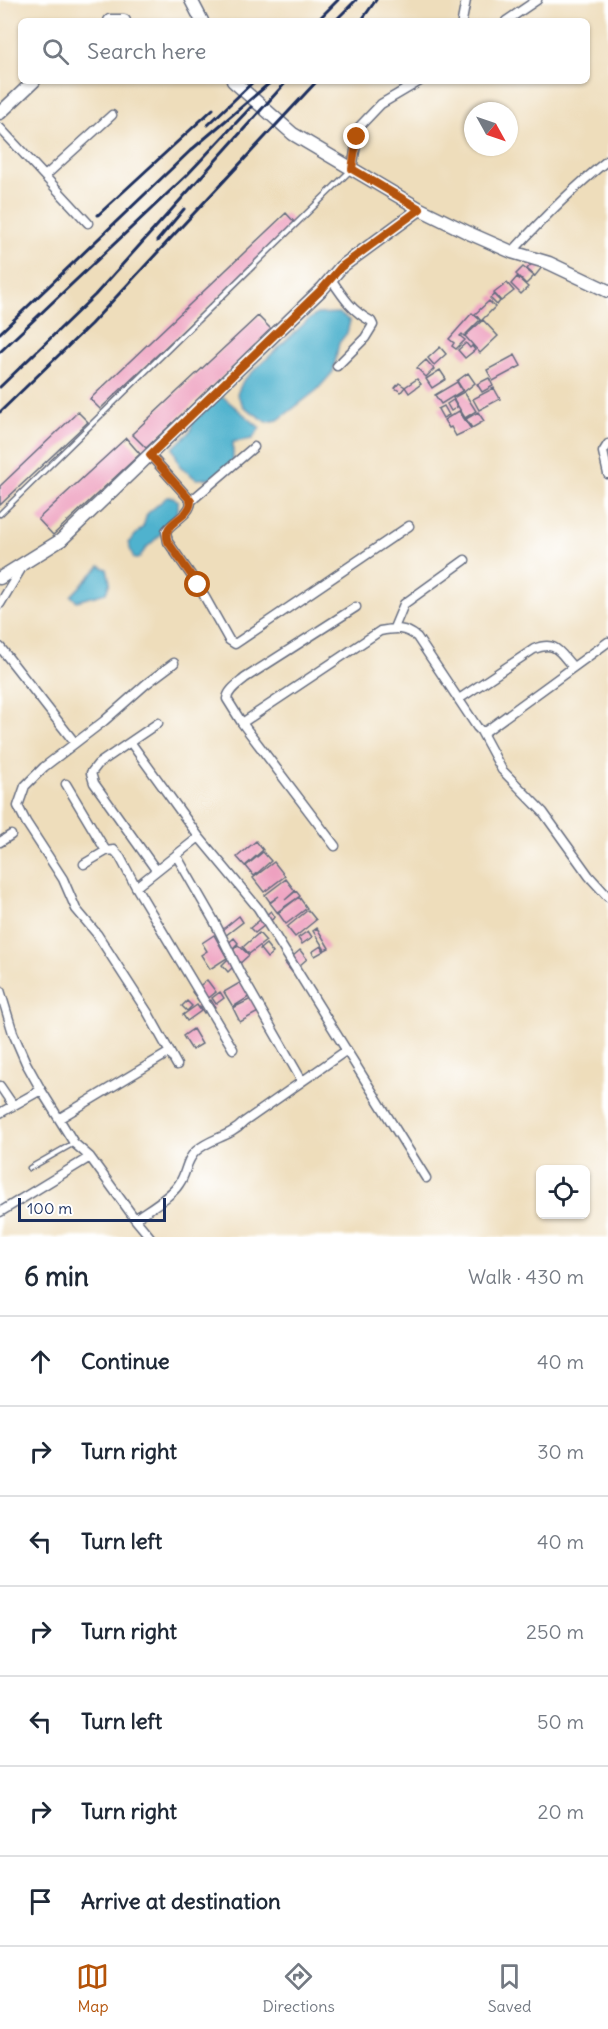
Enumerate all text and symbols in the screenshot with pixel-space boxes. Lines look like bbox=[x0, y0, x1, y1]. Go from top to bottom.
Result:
search box bbox=[18, 18, 590, 84]
icon: search bbox=[39, 35, 72, 68]
text: Search here bbox=[87, 37, 206, 65]
north arrow bbox=[464, 102, 518, 156]
route end bbox=[343, 123, 369, 149]
route start bbox=[184, 571, 210, 597]
map controls bbox=[536, 1165, 590, 1219]
button: locate bbox=[536, 1165, 590, 1219]
scale bar bbox=[18, 1195, 166, 1222]
text: 100 m bbox=[27, 1198, 72, 1218]
text: 6 min bbox=[24, 1260, 89, 1293]
text: Walk · 430 m bbox=[468, 1264, 584, 1289]
icon: ahead bbox=[24, 1345, 57, 1378]
text: Continue bbox=[81, 1347, 170, 1375]
text: 40 m bbox=[537, 1349, 584, 1374]
icon: right bbox=[24, 1435, 57, 1468]
text: Turn right bbox=[81, 1437, 177, 1465]
text: 30 m bbox=[537, 1439, 584, 1464]
icon: left bbox=[24, 1525, 57, 1558]
text: Turn left bbox=[81, 1527, 162, 1555]
text: 40 m bbox=[537, 1529, 584, 1554]
icon: right bbox=[24, 1615, 57, 1648]
text: Turn right bbox=[81, 1617, 177, 1645]
text: 250 m bbox=[526, 1619, 584, 1644]
icon: left bbox=[24, 1705, 57, 1738]
text: Turn left bbox=[81, 1707, 162, 1735]
text: 50 m bbox=[537, 1709, 584, 1734]
icon: right bbox=[24, 1795, 57, 1828]
text: Turn right bbox=[81, 1797, 177, 1825]
text: 20 m bbox=[538, 1799, 584, 1824]
icon: arrive bbox=[24, 1885, 57, 1918]
text: Arrive at destination bbox=[81, 1887, 281, 1915]
tab: Map bbox=[76, 1960, 109, 2016]
tab: Directions bbox=[262, 1960, 335, 2016]
tab: Saved bbox=[488, 1960, 532, 2016]

